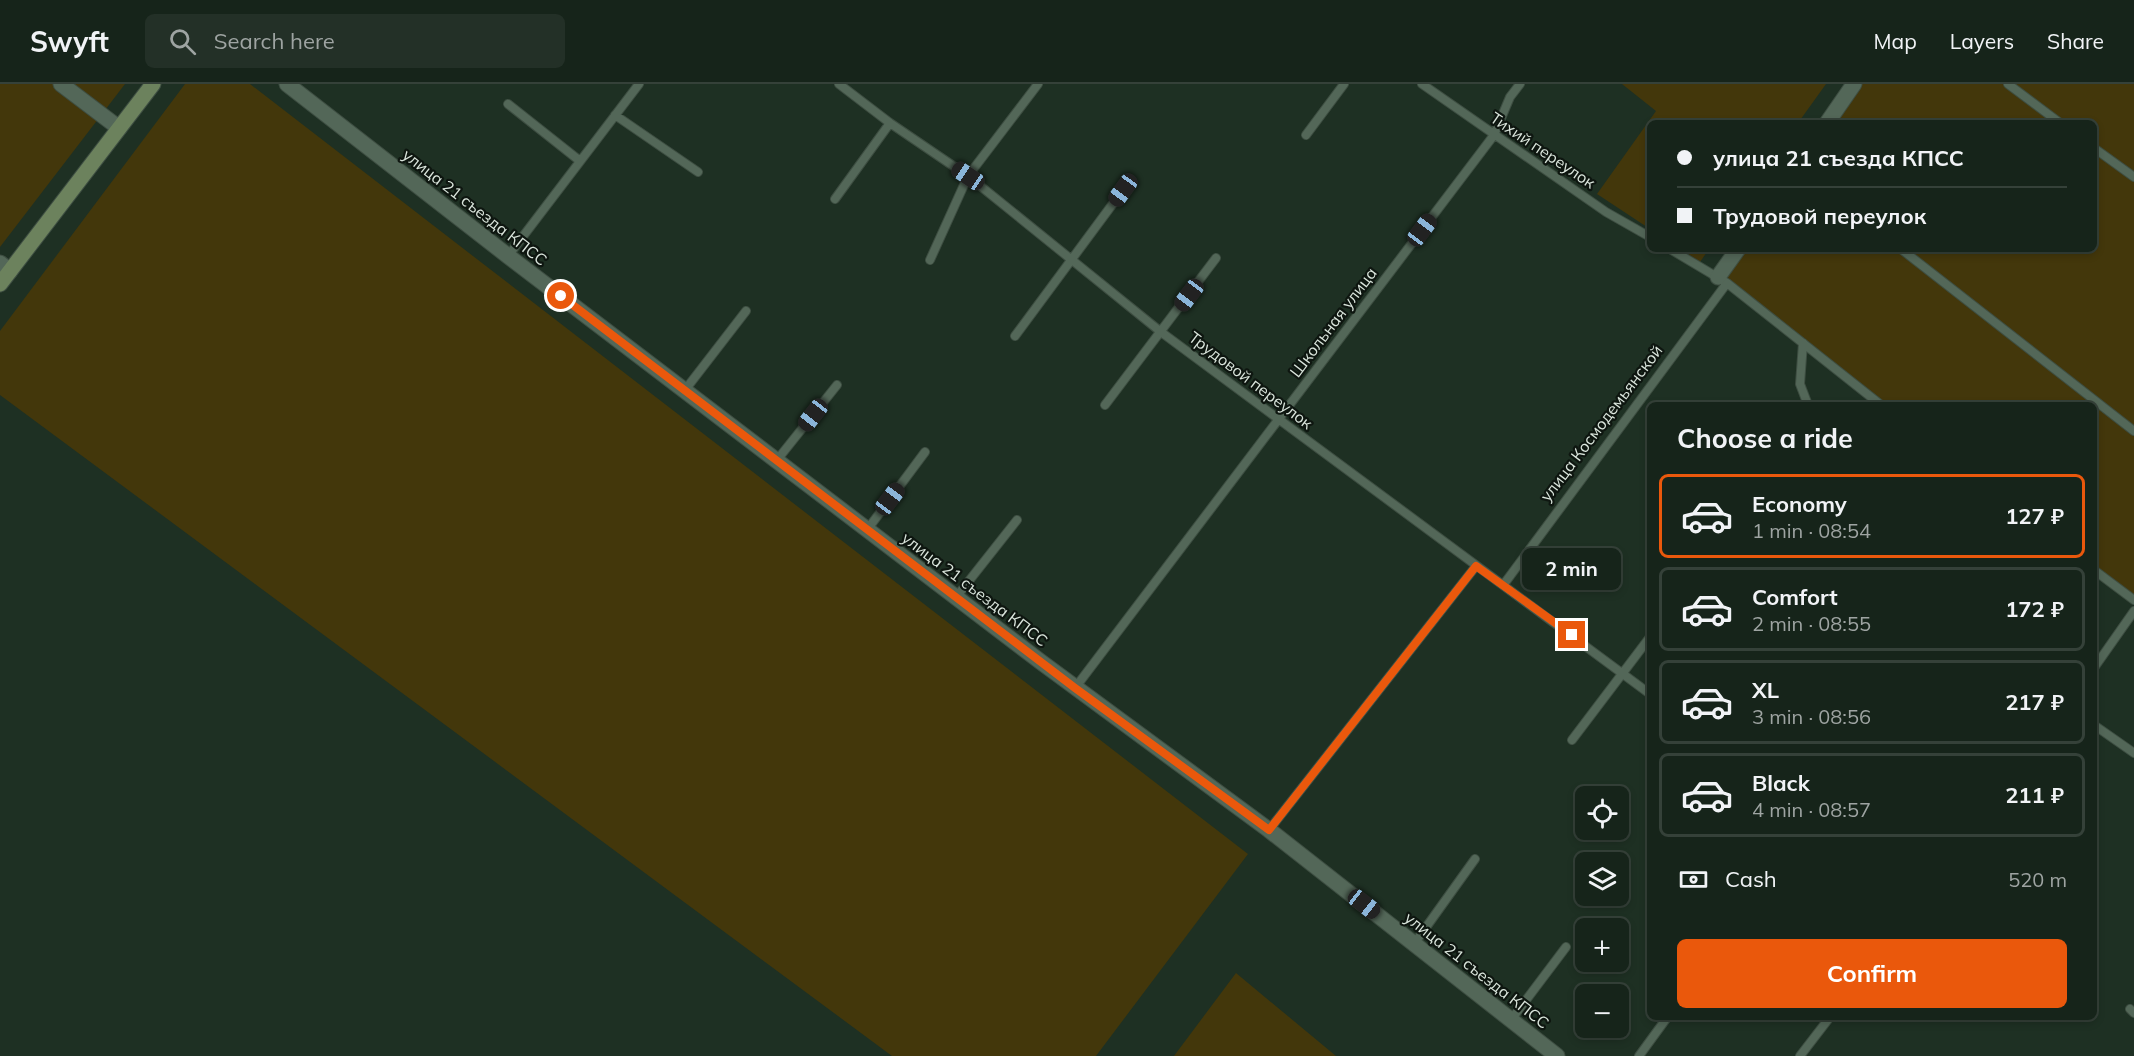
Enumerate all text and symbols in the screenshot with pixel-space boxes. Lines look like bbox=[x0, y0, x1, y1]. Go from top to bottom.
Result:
search box bbox=[145, 14, 565, 68]
text: Swyft bbox=[30, 24, 109, 59]
icon: search bbox=[166, 25, 199, 58]
text: Search here bbox=[214, 27, 335, 55]
text: Map bbox=[1874, 28, 1917, 54]
text: Layers bbox=[1950, 28, 2014, 54]
text: Share bbox=[2047, 28, 2104, 54]
street label: Тихий переулок bbox=[1487, 108, 1600, 193]
street label: улица 21 съезда КПСС bbox=[399, 144, 551, 270]
text: улица 21 съезда КПСС bbox=[1713, 144, 1964, 172]
car bbox=[948, 158, 988, 194]
car bbox=[1105, 170, 1141, 210]
text: Трудовой переулок bbox=[1713, 202, 1926, 230]
car bbox=[1404, 210, 1440, 250]
street label: Школьная улица bbox=[1285, 263, 1381, 381]
car bbox=[1171, 275, 1207, 315]
route start bbox=[547, 282, 574, 309]
street label: Трудовой переулок bbox=[1185, 327, 1317, 433]
street label: улица Космодемьянской bbox=[1536, 341, 1666, 505]
car bbox=[795, 395, 831, 435]
text: Choose a ride bbox=[1677, 421, 1853, 455]
car bbox=[872, 479, 908, 519]
icon: car bbox=[1680, 489, 1734, 543]
text: Economy bbox=[1752, 490, 1847, 518]
text: 127 ₽ bbox=[2005, 502, 2064, 530]
text: 1 min · 08:54 bbox=[1752, 518, 1871, 543]
street label: улица 21 съезда КПСС bbox=[898, 528, 1052, 650]
callout: 2 min bbox=[1522, 548, 1622, 590]
text: 2 min bbox=[1545, 556, 1598, 581]
icon: car bbox=[1680, 582, 1734, 636]
text: Comfort bbox=[1752, 583, 1838, 611]
text: 172 ₽ bbox=[2005, 595, 2064, 623]
text: 2 min · 08:55 bbox=[1752, 611, 1871, 636]
route end bbox=[1558, 621, 1585, 648]
icon: car bbox=[1680, 675, 1734, 729]
text: XL bbox=[1752, 676, 1779, 704]
text: 217 ₽ bbox=[2005, 688, 2064, 716]
text: 3 min · 08:56 bbox=[1752, 704, 1871, 729]
icon: car bbox=[1680, 768, 1734, 822]
text: Black bbox=[1752, 769, 1810, 797]
text: 211 ₽ bbox=[2005, 781, 2064, 809]
map controls bbox=[1575, 786, 1629, 1038]
button: locate bbox=[1575, 786, 1629, 840]
text: 4 min · 08:57 bbox=[1752, 797, 1871, 822]
button: layers bbox=[1575, 852, 1629, 906]
icon: cash bbox=[1677, 863, 1710, 896]
text: Cash bbox=[1725, 865, 1777, 893]
text: 520 m bbox=[2008, 867, 2067, 892]
car bbox=[1344, 886, 1384, 922]
street label: улица 21 съезда КПСС bbox=[1401, 907, 1553, 1033]
button: + bbox=[1575, 918, 1629, 972]
button: Confirm bbox=[1677, 939, 2067, 1008]
button: − bbox=[1575, 984, 1629, 1038]

